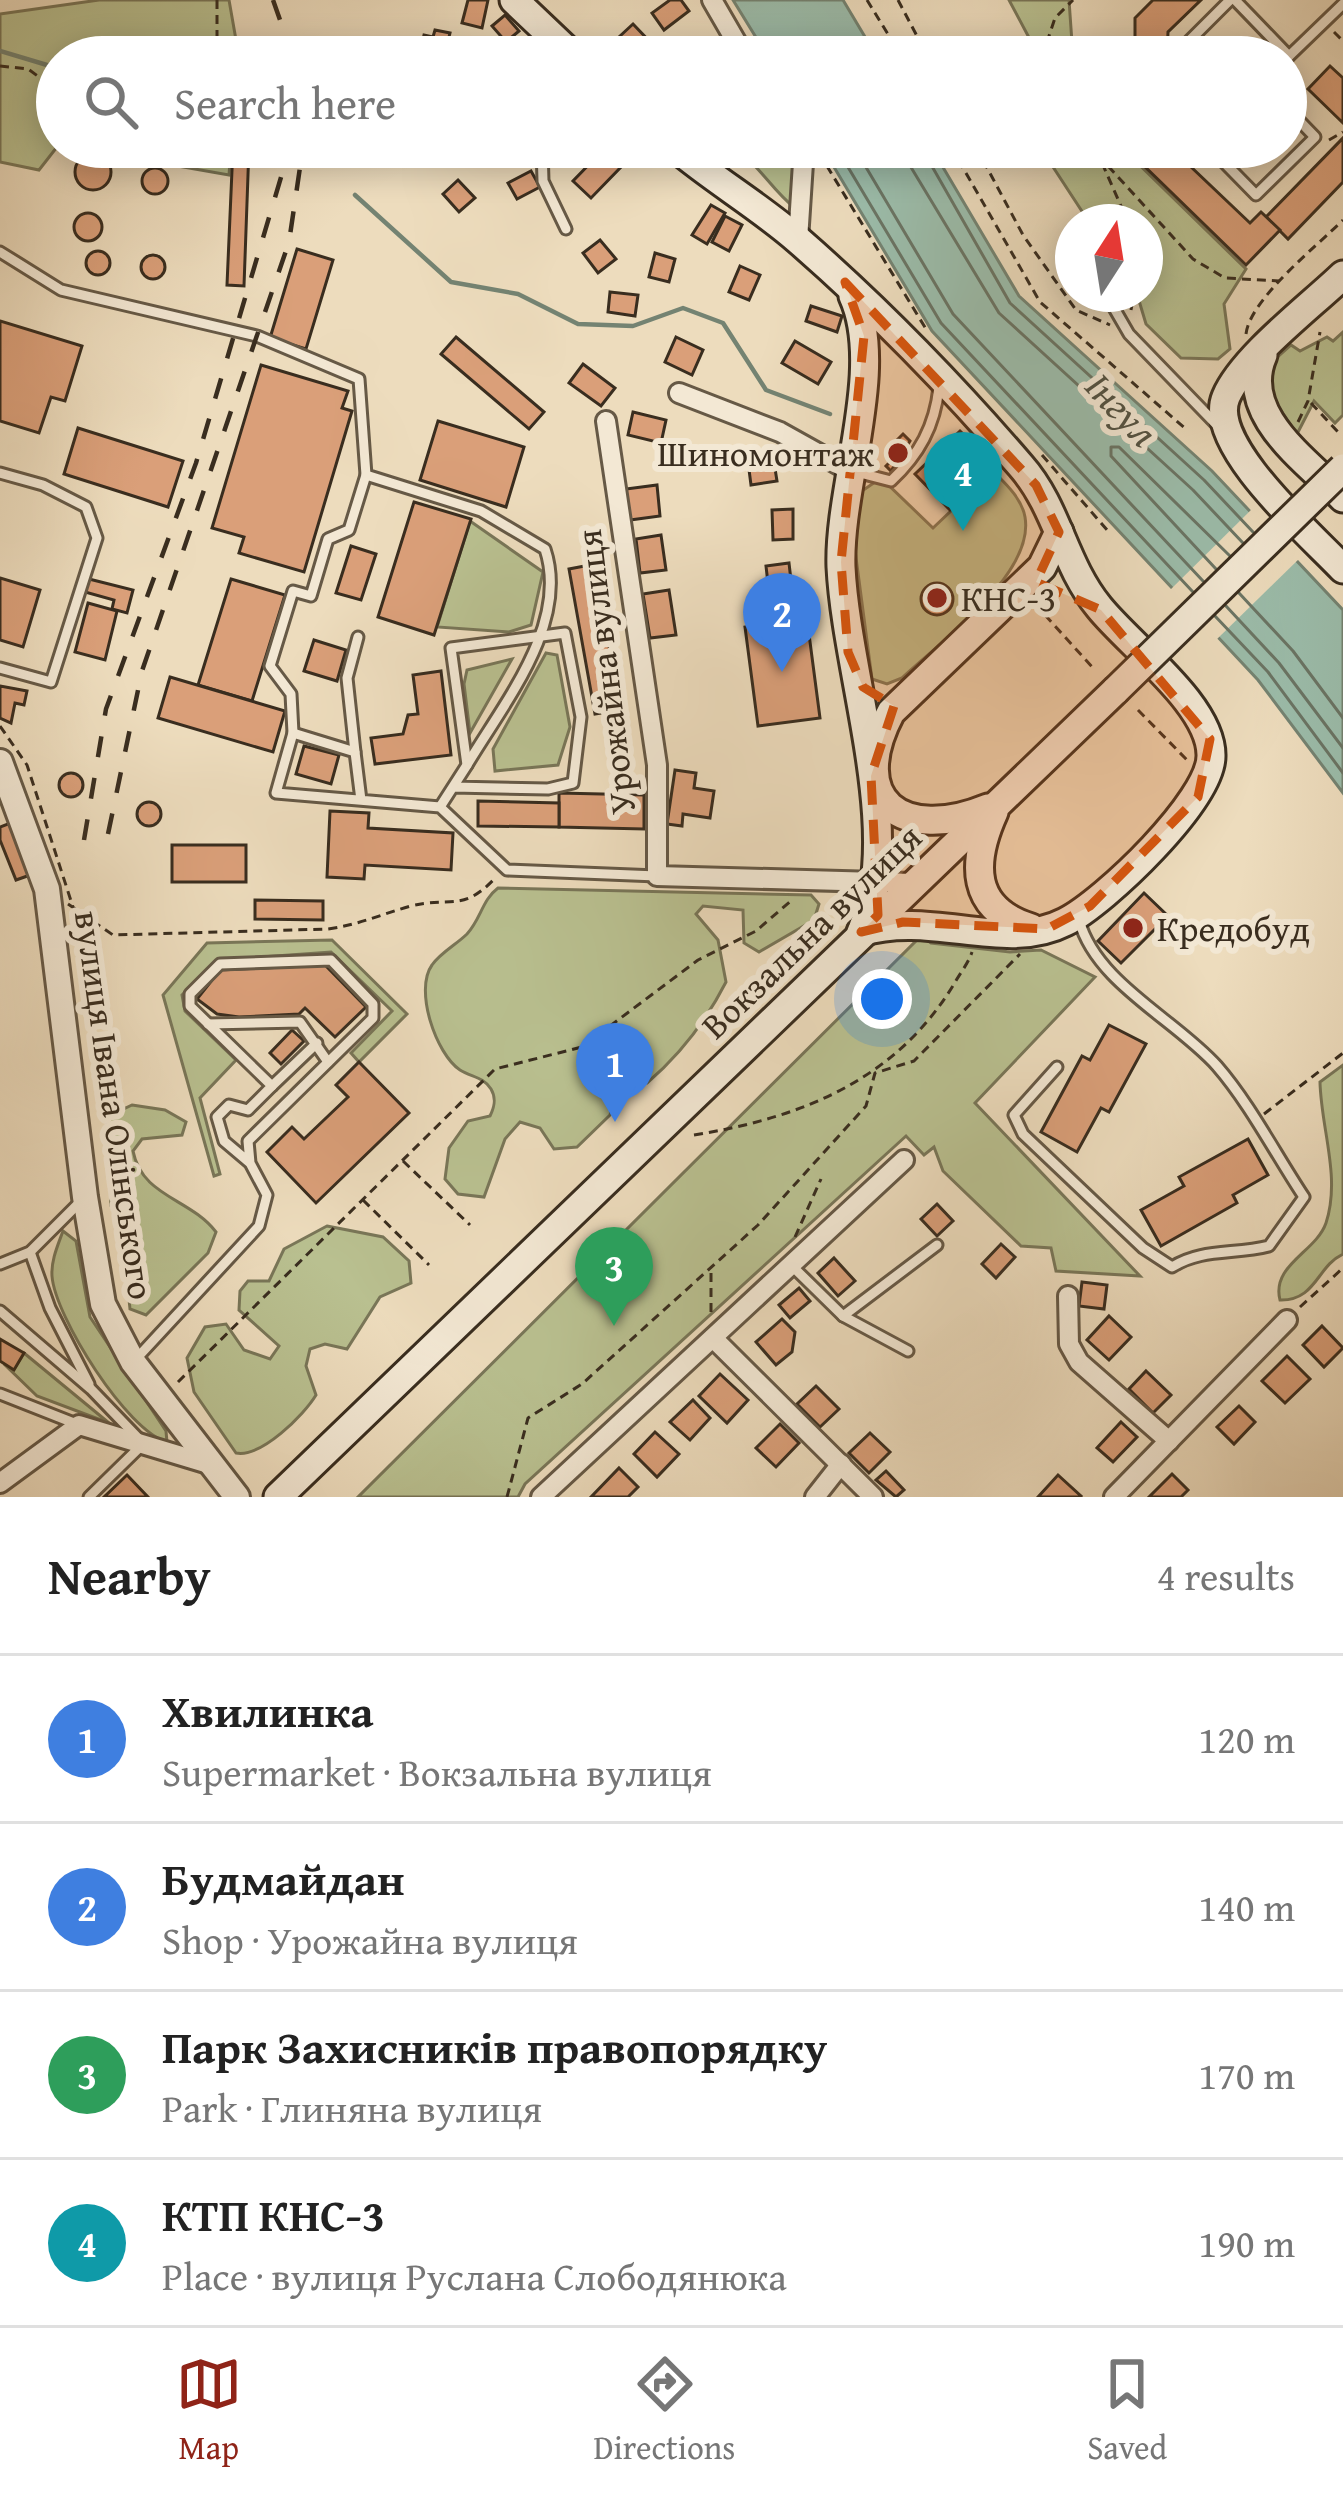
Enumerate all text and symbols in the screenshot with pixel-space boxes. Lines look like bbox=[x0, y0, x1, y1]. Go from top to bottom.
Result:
search box bbox=[36, 36, 1307, 168]
icon: search bbox=[78, 69, 144, 135]
text: Search here bbox=[174, 70, 396, 135]
north arrow bbox=[1055, 204, 1163, 312]
water label: Інгул bbox=[1073, 359, 1172, 459]
place label: Шиномонтаж bbox=[657, 426, 875, 479]
pin: 4 bbox=[924, 432, 1002, 531]
marker: Шиномонтаж bbox=[885, 440, 911, 466]
street label: Урожайна вулиця bbox=[561, 527, 648, 817]
place label: КНС-3 bbox=[961, 571, 1056, 624]
pin: 2 bbox=[743, 573, 821, 672]
marker: КНС-3 bbox=[924, 585, 950, 611]
street label: Вокзальна вулиця bbox=[688, 811, 933, 1050]
place label: Кредобуд bbox=[1157, 901, 1310, 954]
street label: вулиця Івана Олінського bbox=[62, 907, 169, 1303]
marker: Кредобуд bbox=[1120, 915, 1146, 941]
your location bbox=[852, 969, 912, 1029]
pin: 1 bbox=[576, 1023, 654, 1122]
pin: 3 bbox=[575, 1227, 653, 1326]
text: Nearby bbox=[48, 1538, 211, 1613]
text: 4 results bbox=[1157, 1547, 1295, 1604]
text: Хвилинка bbox=[162, 1678, 374, 1743]
text: 1 bbox=[77, 1710, 97, 1767]
text: 120 m bbox=[1198, 1710, 1295, 1767]
text: Supermarket · Вокзальна вулиця bbox=[162, 1743, 712, 1800]
text: Будмайдан bbox=[162, 1846, 405, 1911]
text: 2 bbox=[77, 1878, 97, 1935]
text: 140 m bbox=[1198, 1878, 1295, 1935]
text: Shop · Урожайна вулиця bbox=[162, 1911, 578, 1968]
text: Парк Захисників правопорядку bbox=[162, 2014, 827, 2079]
text: 3 bbox=[77, 2046, 97, 2103]
text: 170 m bbox=[1198, 2046, 1295, 2103]
text: Park · Глиняна вулиця bbox=[162, 2079, 542, 2136]
text: КТП КНС-3 bbox=[162, 2182, 385, 2247]
text: 4 bbox=[77, 2214, 97, 2271]
text: 190 m bbox=[1198, 2214, 1295, 2271]
text: Place · вулиця Руслана Слободянюка bbox=[162, 2247, 787, 2304]
tab: Map bbox=[176, 2351, 242, 2471]
tab: Directions bbox=[594, 2351, 735, 2471]
tab: Saved bbox=[1087, 2351, 1167, 2471]

